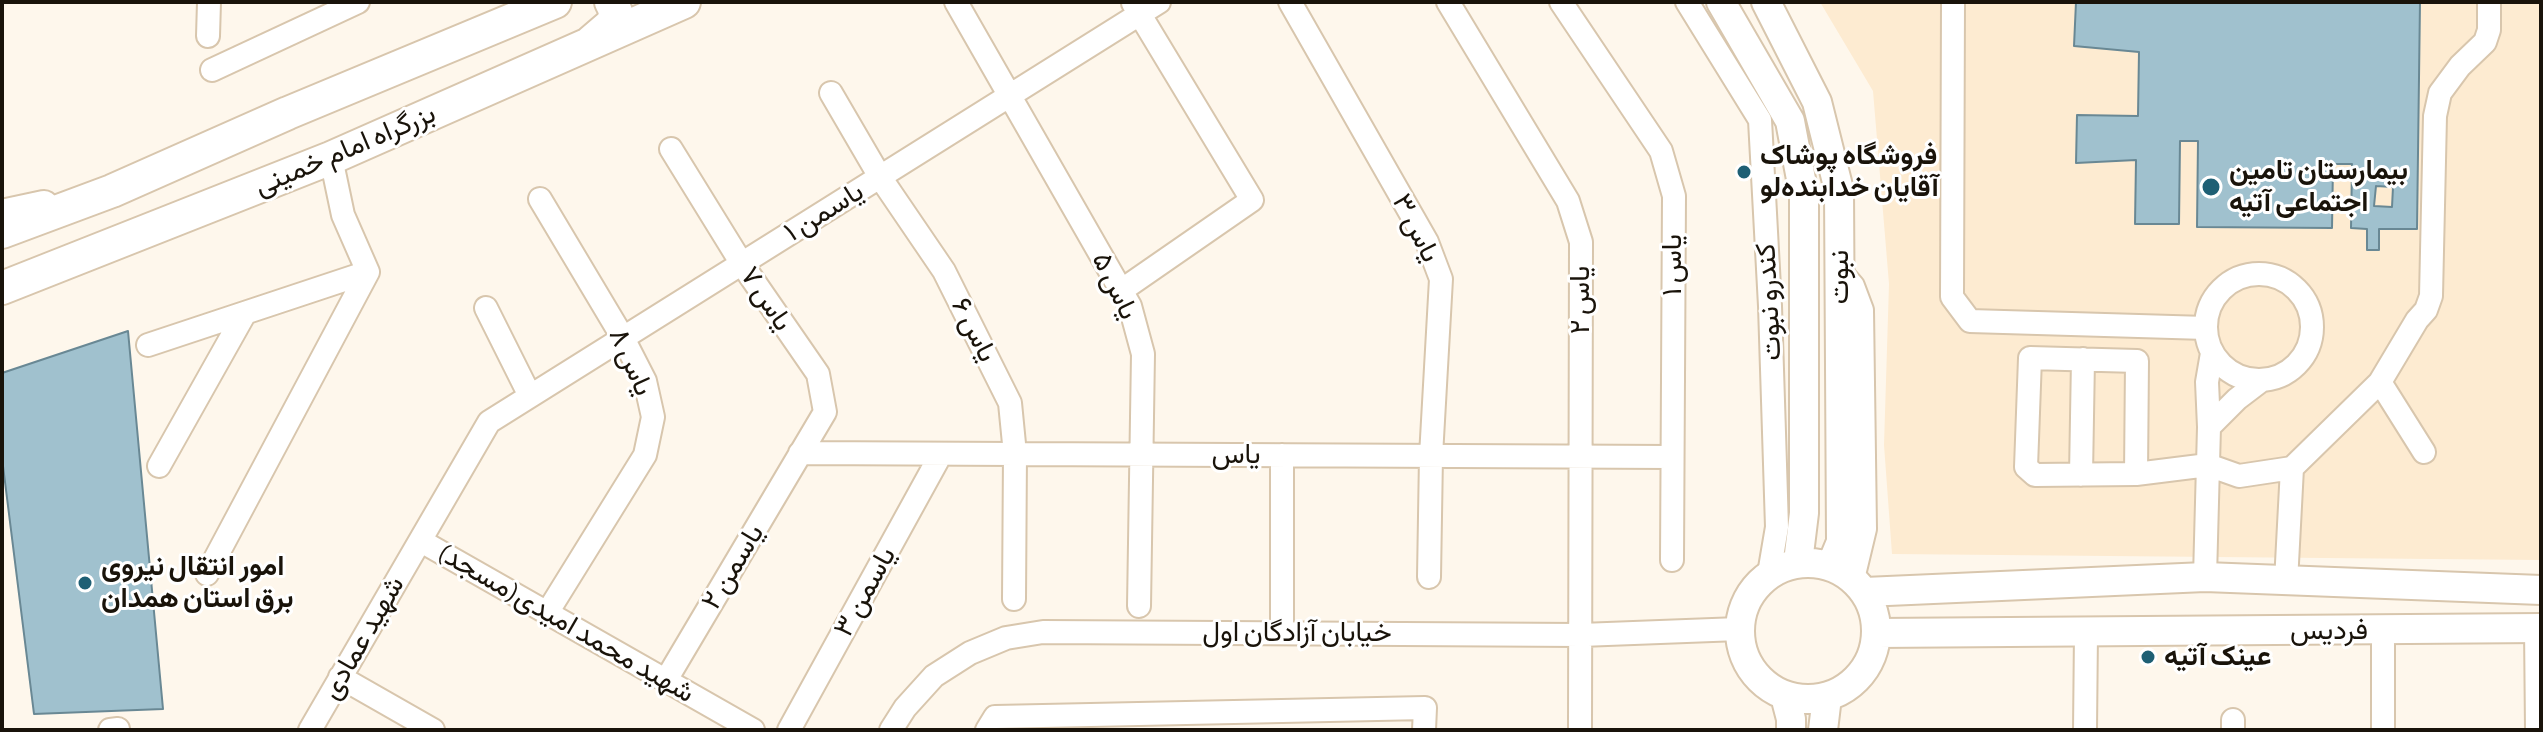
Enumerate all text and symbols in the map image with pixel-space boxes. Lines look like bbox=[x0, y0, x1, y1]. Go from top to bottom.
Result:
street label: بزرگراه امام خمینی bbox=[249, 97, 441, 203]
place label: فروشگاه پوشاک آقایان خدابنده‌لو bbox=[1760, 139, 1939, 205]
place label: بیمارستان تامین اجتماعی آتیه bbox=[2229, 154, 2408, 220]
marker: فروشگاه پوشاک آقایان خدابنده‌لو bbox=[1735, 163, 1753, 181]
street label: یاسمن ۱ bbox=[778, 175, 870, 249]
marker: بیمارستان تامین اجتماعی آتیه bbox=[2200, 176, 2222, 198]
street label: یاس ۳ bbox=[1385, 188, 1447, 268]
street label: یاس ۱ bbox=[1656, 234, 1690, 296]
street label: کندرو نبوت bbox=[1749, 242, 1789, 362]
street label: یاس ۵ bbox=[1084, 247, 1146, 325]
street label: نبوت bbox=[1823, 250, 1857, 304]
street label: یاس ۷ bbox=[732, 260, 800, 338]
street label: یاس ۲ bbox=[1564, 266, 1598, 334]
street label: یاس ۶ bbox=[944, 292, 1004, 368]
street label: یاس ۸ bbox=[601, 323, 661, 401]
street label: یاس bbox=[1211, 438, 1261, 472]
street label: یاسمن ۲ bbox=[694, 518, 772, 616]
street label: (مسجد)شهید محمد امیدی bbox=[432, 536, 700, 710]
street label: یاسمن ۳ bbox=[827, 541, 903, 643]
place label: امور انتقال نیروی برق استان همدان bbox=[101, 550, 293, 616]
street label: شهید عمادی bbox=[314, 570, 412, 706]
marker: امور انتقال نیروی برق استان همدان bbox=[76, 574, 94, 592]
street label: فردیس bbox=[2290, 614, 2368, 648]
street label: خیابان آزادگان اول bbox=[1202, 616, 1392, 650]
place label: عینک آتیه bbox=[2164, 640, 2271, 674]
marker: عینک آتیه bbox=[2139, 648, 2157, 666]

